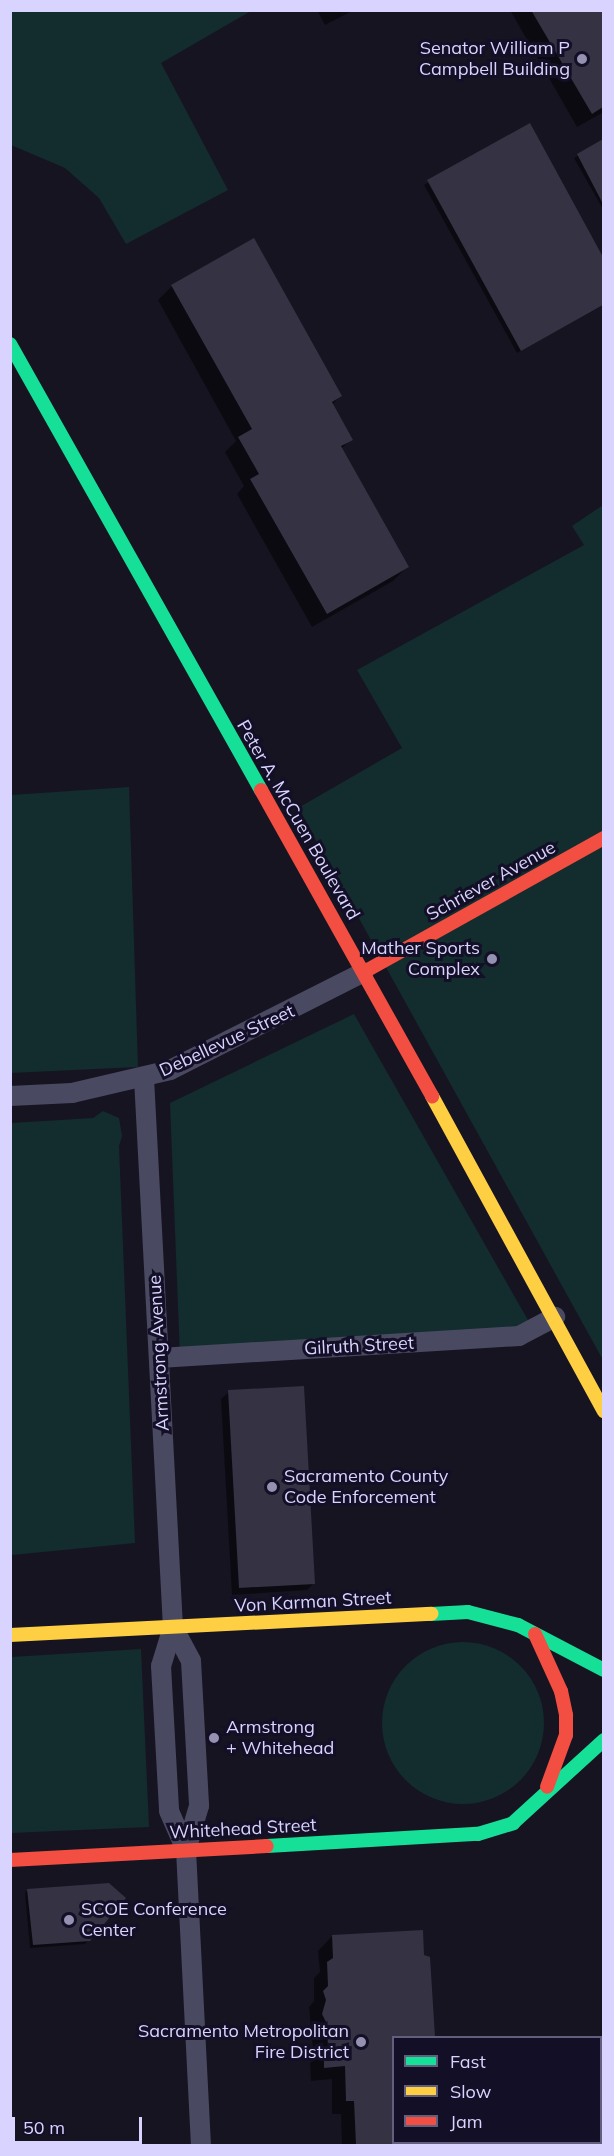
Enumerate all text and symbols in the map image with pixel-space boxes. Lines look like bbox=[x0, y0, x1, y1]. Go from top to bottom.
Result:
place label: Senator William P Campbell Building bbox=[419, 38, 570, 80]
marker: Senator William P Campbell Building bbox=[575, 52, 589, 66]
street label: Peter A. McCuen Boulevard bbox=[232, 716, 364, 924]
street label: Schriever Avenue bbox=[423, 837, 559, 925]
place label: Mather Sports Complex bbox=[361, 938, 480, 980]
marker: Mather Sports Complex bbox=[485, 952, 499, 966]
street label: Debellevue Street bbox=[156, 1000, 298, 1082]
street label: Armstrong Avenue bbox=[144, 1274, 174, 1432]
street label: Gilruth Street bbox=[304, 1332, 414, 1360]
place label: Sacramento County Code Enforcement bbox=[284, 1466, 448, 1508]
marker: Sacramento County Code Enforcement bbox=[265, 1480, 279, 1494]
street label: Von Karman Street bbox=[234, 1587, 392, 1617]
place label: Armstrong + Whitehead bbox=[226, 1717, 334, 1760]
marker: Armstrong + Whitehead bbox=[207, 1731, 221, 1745]
street label: Whitehead Street bbox=[169, 1814, 317, 1844]
place label: SCOE Conference Center bbox=[81, 1899, 227, 1942]
marker: SCOE Conference Center bbox=[62, 1913, 76, 1927]
place label: Sacramento Metropolitan Fire District bbox=[138, 2021, 349, 2064]
marker: Sacramento Metropolitan Fire District bbox=[354, 2035, 368, 2049]
legend bbox=[392, 2036, 602, 2144]
text: Fast bbox=[450, 2050, 486, 2073]
text: Slow bbox=[450, 2080, 491, 2103]
scale bar bbox=[15, 2105, 146, 2143]
text: Jam bbox=[450, 2110, 483, 2133]
text: 50 m bbox=[23, 2116, 65, 2139]

